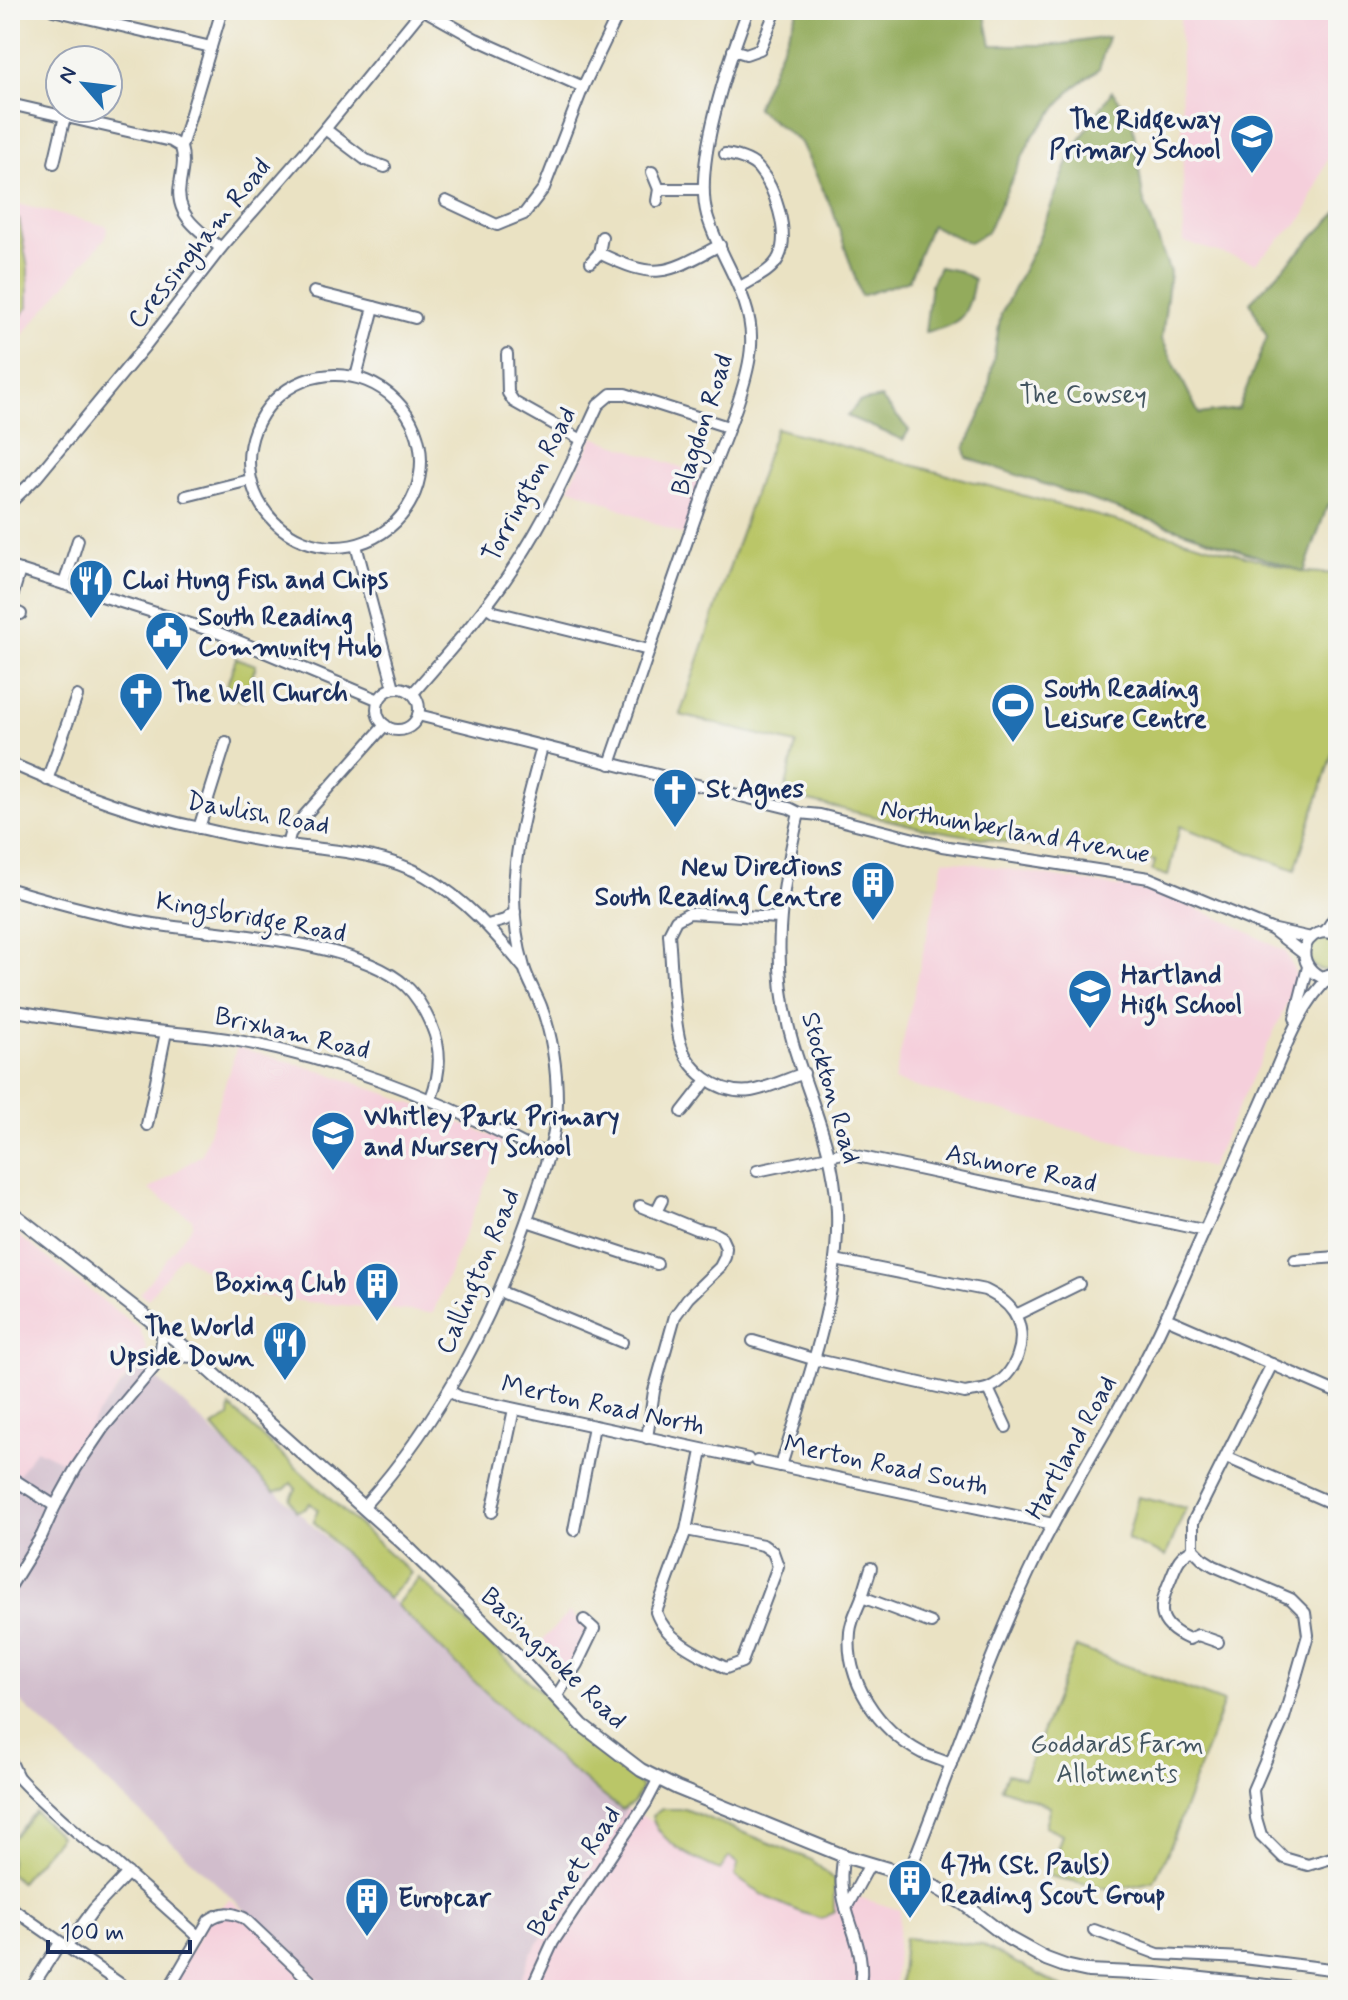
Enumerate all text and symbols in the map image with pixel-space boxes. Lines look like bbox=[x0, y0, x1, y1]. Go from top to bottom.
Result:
north arrow bbox=[44, 44, 124, 124]
text: N bbox=[52, 63, 84, 89]
place label: The Ridgeway Primary School bbox=[1049, 104, 1221, 168]
school or university icon: The Ridgeway Primary School bbox=[1228, 112, 1276, 175]
street label: Cressingham Road bbox=[121, 152, 281, 338]
street label: Blagdon Road bbox=[664, 350, 744, 501]
park label: The Cowsey bbox=[1019, 379, 1147, 413]
street label: Torrington Road bbox=[475, 401, 588, 570]
restaurant icon: Choi Hung Fish and Chips bbox=[67, 557, 115, 620]
place label: Choi Hung Fish and Chips bbox=[122, 564, 388, 601]
place label: South Reading Community Hub bbox=[198, 601, 382, 665]
public building icon: South Reading Community Hub bbox=[143, 609, 191, 672]
church icon: The Well Church bbox=[117, 670, 165, 733]
place label: South Reading Leisure Centre bbox=[1044, 673, 1207, 737]
place label: The Well Church bbox=[172, 677, 348, 711]
sports icon: South Reading Leisure Centre bbox=[989, 681, 1037, 744]
church icon: St Agnes bbox=[651, 766, 699, 829]
place label: St Agnes bbox=[706, 773, 804, 810]
street label: Dawlish Road bbox=[184, 785, 332, 843]
street label: Northumberland Avenue bbox=[878, 792, 1152, 872]
place label: New Directions South Reading Centre bbox=[595, 851, 842, 916]
building icon: New Directions South Reading Centre bbox=[849, 859, 897, 922]
street label: Kingsbridge Road bbox=[153, 885, 349, 954]
place label: Hartland High School bbox=[1121, 959, 1242, 1026]
school or university icon: Hartland High School bbox=[1066, 967, 1114, 1030]
street label: Brixham Road bbox=[211, 1000, 373, 1068]
street label: Stockton Road bbox=[792, 1008, 868, 1168]
place label: Whitley Park Primary and Nursery School bbox=[363, 1101, 620, 1165]
school or university icon: Whitley Park Primary and Nursery School bbox=[309, 1109, 357, 1172]
street label: Ashmore Road bbox=[943, 1136, 1099, 1202]
street label: Callington Road bbox=[429, 1184, 532, 1361]
building icon: Boxing Club bbox=[353, 1260, 401, 1323]
place label: Boxing Club bbox=[215, 1267, 346, 1302]
place label: The World Upside Down bbox=[110, 1311, 255, 1375]
restaurant icon: The World Upside Down bbox=[261, 1319, 309, 1382]
street label: Merton Road North bbox=[498, 1368, 708, 1444]
street label: Hartland Road bbox=[1018, 1370, 1126, 1526]
street label: Merton Road South bbox=[781, 1428, 991, 1504]
street label: Basingstoke Road bbox=[473, 1580, 633, 1738]
park label: Goddards Farm Allotments bbox=[1030, 1728, 1204, 1792]
street label: Bennet Road bbox=[520, 1800, 630, 1944]
place label: 47th (St. Pauls) Reading Scout Group bbox=[941, 1849, 1165, 1914]
building icon: 47th (St. Pauls) Reading Scout Group bbox=[886, 1857, 934, 1920]
building icon: Europcar bbox=[343, 1875, 391, 1938]
place label: Europcar bbox=[398, 1882, 492, 1916]
scale bar bbox=[48, 1904, 190, 1954]
text: 100 m bbox=[60, 1918, 124, 1949]

